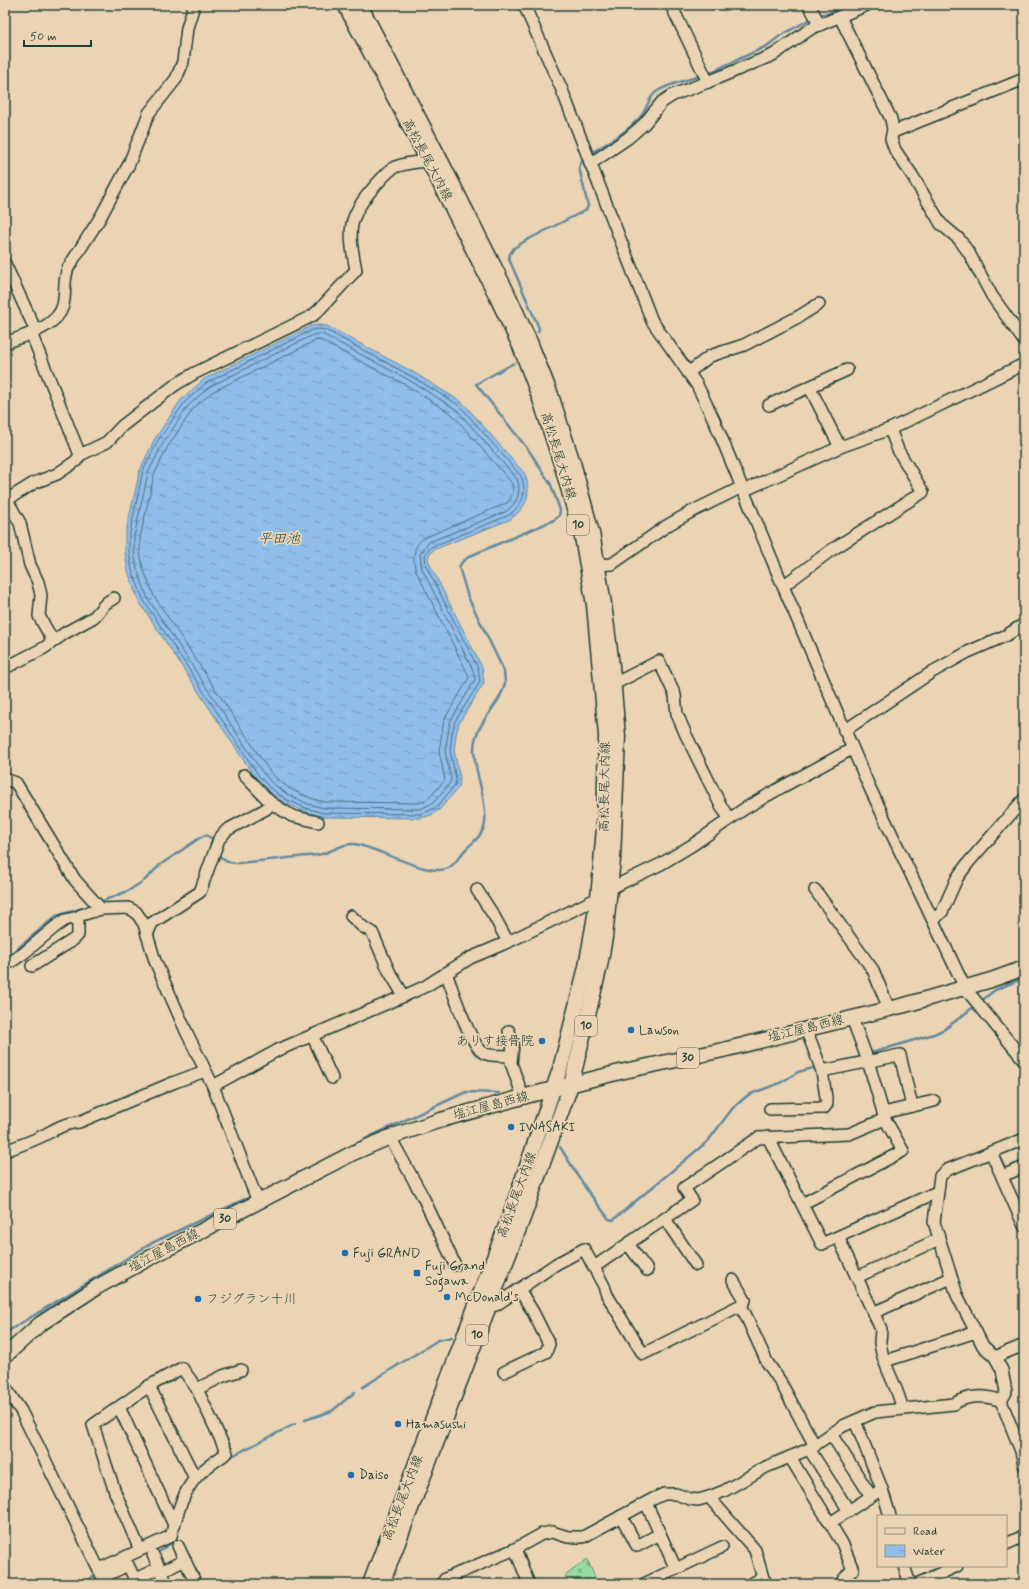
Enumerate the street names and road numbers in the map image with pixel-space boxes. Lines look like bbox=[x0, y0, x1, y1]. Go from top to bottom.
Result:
street label: 高松長尾大内線 bbox=[398, 116, 456, 205]
street label: 高松長尾大内線 bbox=[537, 410, 580, 503]
road number: 10 bbox=[567, 515, 589, 535]
street label: 高松長尾大内線 bbox=[596, 740, 614, 833]
street label: 塩江屋島西線 bbox=[766, 1011, 847, 1047]
road number: 10 bbox=[575, 1016, 597, 1036]
road number: 30 bbox=[677, 1048, 699, 1068]
street label: 塩江屋島西線 bbox=[451, 1087, 532, 1124]
street label: 高松長尾大内線 bbox=[493, 1148, 541, 1241]
road number: 30 bbox=[214, 1209, 236, 1229]
street label: 塩江屋島西線 bbox=[126, 1225, 203, 1277]
road number: 10 bbox=[466, 1325, 488, 1345]
street label: 高松長尾大内線 bbox=[379, 1452, 428, 1544]

